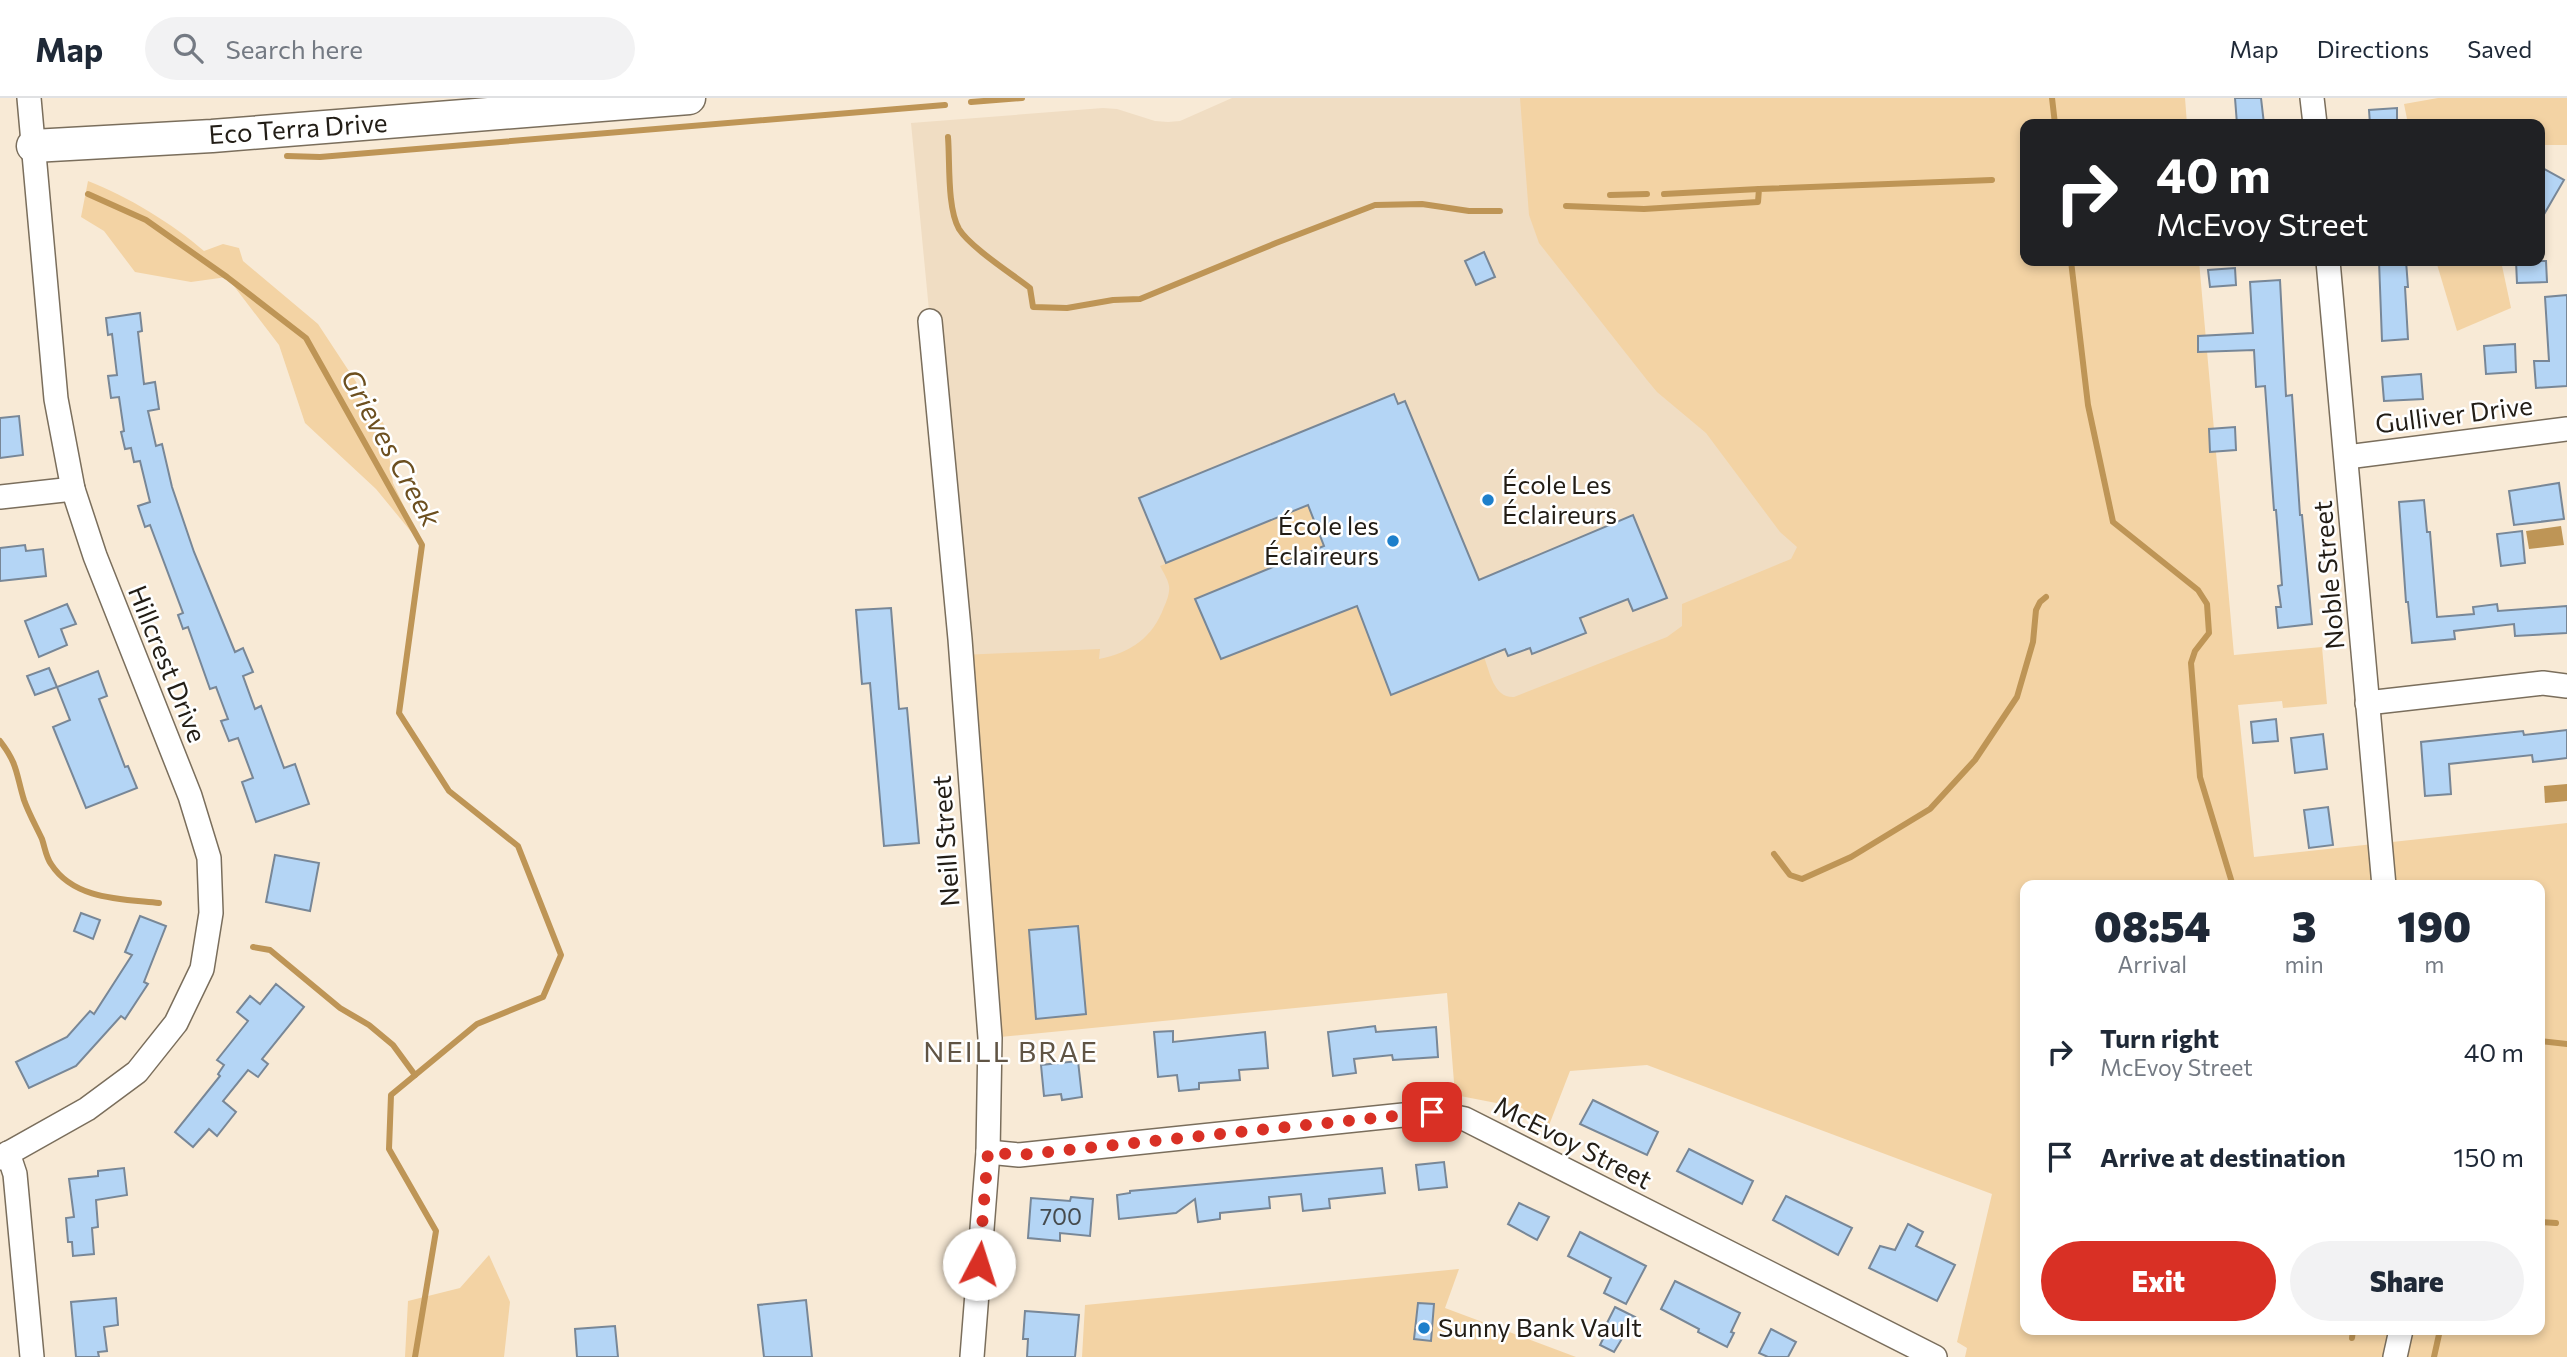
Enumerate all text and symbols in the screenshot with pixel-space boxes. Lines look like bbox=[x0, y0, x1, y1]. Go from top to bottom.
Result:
search box bbox=[145, 17, 635, 80]
text: Map bbox=[35, 28, 103, 69]
icon: search bbox=[169, 29, 207, 67]
text: Search here bbox=[225, 33, 363, 64]
text: Map bbox=[2229, 34, 2279, 63]
text: Directions bbox=[2317, 34, 2429, 63]
text: Saved bbox=[2467, 34, 2532, 63]
street label: Eco Terra Drive bbox=[207, 106, 388, 149]
text: 40 m bbox=[2156, 143, 2271, 203]
icon: right bbox=[2041, 147, 2132, 238]
text: McEvoy Street bbox=[2156, 203, 2368, 243]
water label: Grieves Creek bbox=[335, 363, 450, 533]
street label: Gulliver Drive bbox=[2373, 388, 2534, 439]
place label: École Les Éclaireurs bbox=[1502, 468, 1617, 529]
marker: École Les Éclaireurs bbox=[1480, 492, 1496, 508]
street label: Noble Street bbox=[2306, 499, 2349, 651]
place label: École les Éclaireurs bbox=[1264, 509, 1379, 570]
marker: École les Éclaireurs bbox=[1385, 533, 1401, 549]
street label: Hillcrest Drive bbox=[123, 581, 214, 746]
street label: Neill Street bbox=[924, 774, 965, 908]
text: 08:54 bbox=[2094, 899, 2211, 951]
text: 3 bbox=[2292, 899, 2316, 951]
text: 190 bbox=[2397, 899, 2471, 951]
text: Arrival bbox=[2117, 950, 2187, 978]
text: min bbox=[2284, 950, 2324, 978]
text: m bbox=[2424, 950, 2444, 978]
text: Turn right bbox=[2100, 1022, 2219, 1053]
icon: right bbox=[2041, 1033, 2079, 1071]
district label: NEILL BRAE bbox=[923, 1034, 1099, 1068]
text: 40 m bbox=[2464, 1036, 2524, 1067]
text: McEvoy Street bbox=[2100, 1053, 2253, 1081]
pin bbox=[1402, 1082, 1462, 1142]
street label: McEvoy Street bbox=[1490, 1089, 1658, 1195]
icon: arrive bbox=[1413, 1093, 1451, 1131]
icon: arrive bbox=[2041, 1138, 2079, 1176]
text: Arrive at destination bbox=[2100, 1141, 2346, 1172]
text: 150 m bbox=[2453, 1141, 2524, 1172]
house number: 700 bbox=[1040, 1202, 1082, 1230]
position arrow bbox=[942, 1227, 1016, 1301]
button: Exit bbox=[2041, 1241, 2276, 1321]
button: Share bbox=[2290, 1241, 2524, 1321]
place label: Sunny Bank Vault bbox=[1438, 1311, 1642, 1342]
marker: Sunny Bank Vault bbox=[1416, 1320, 1432, 1336]

